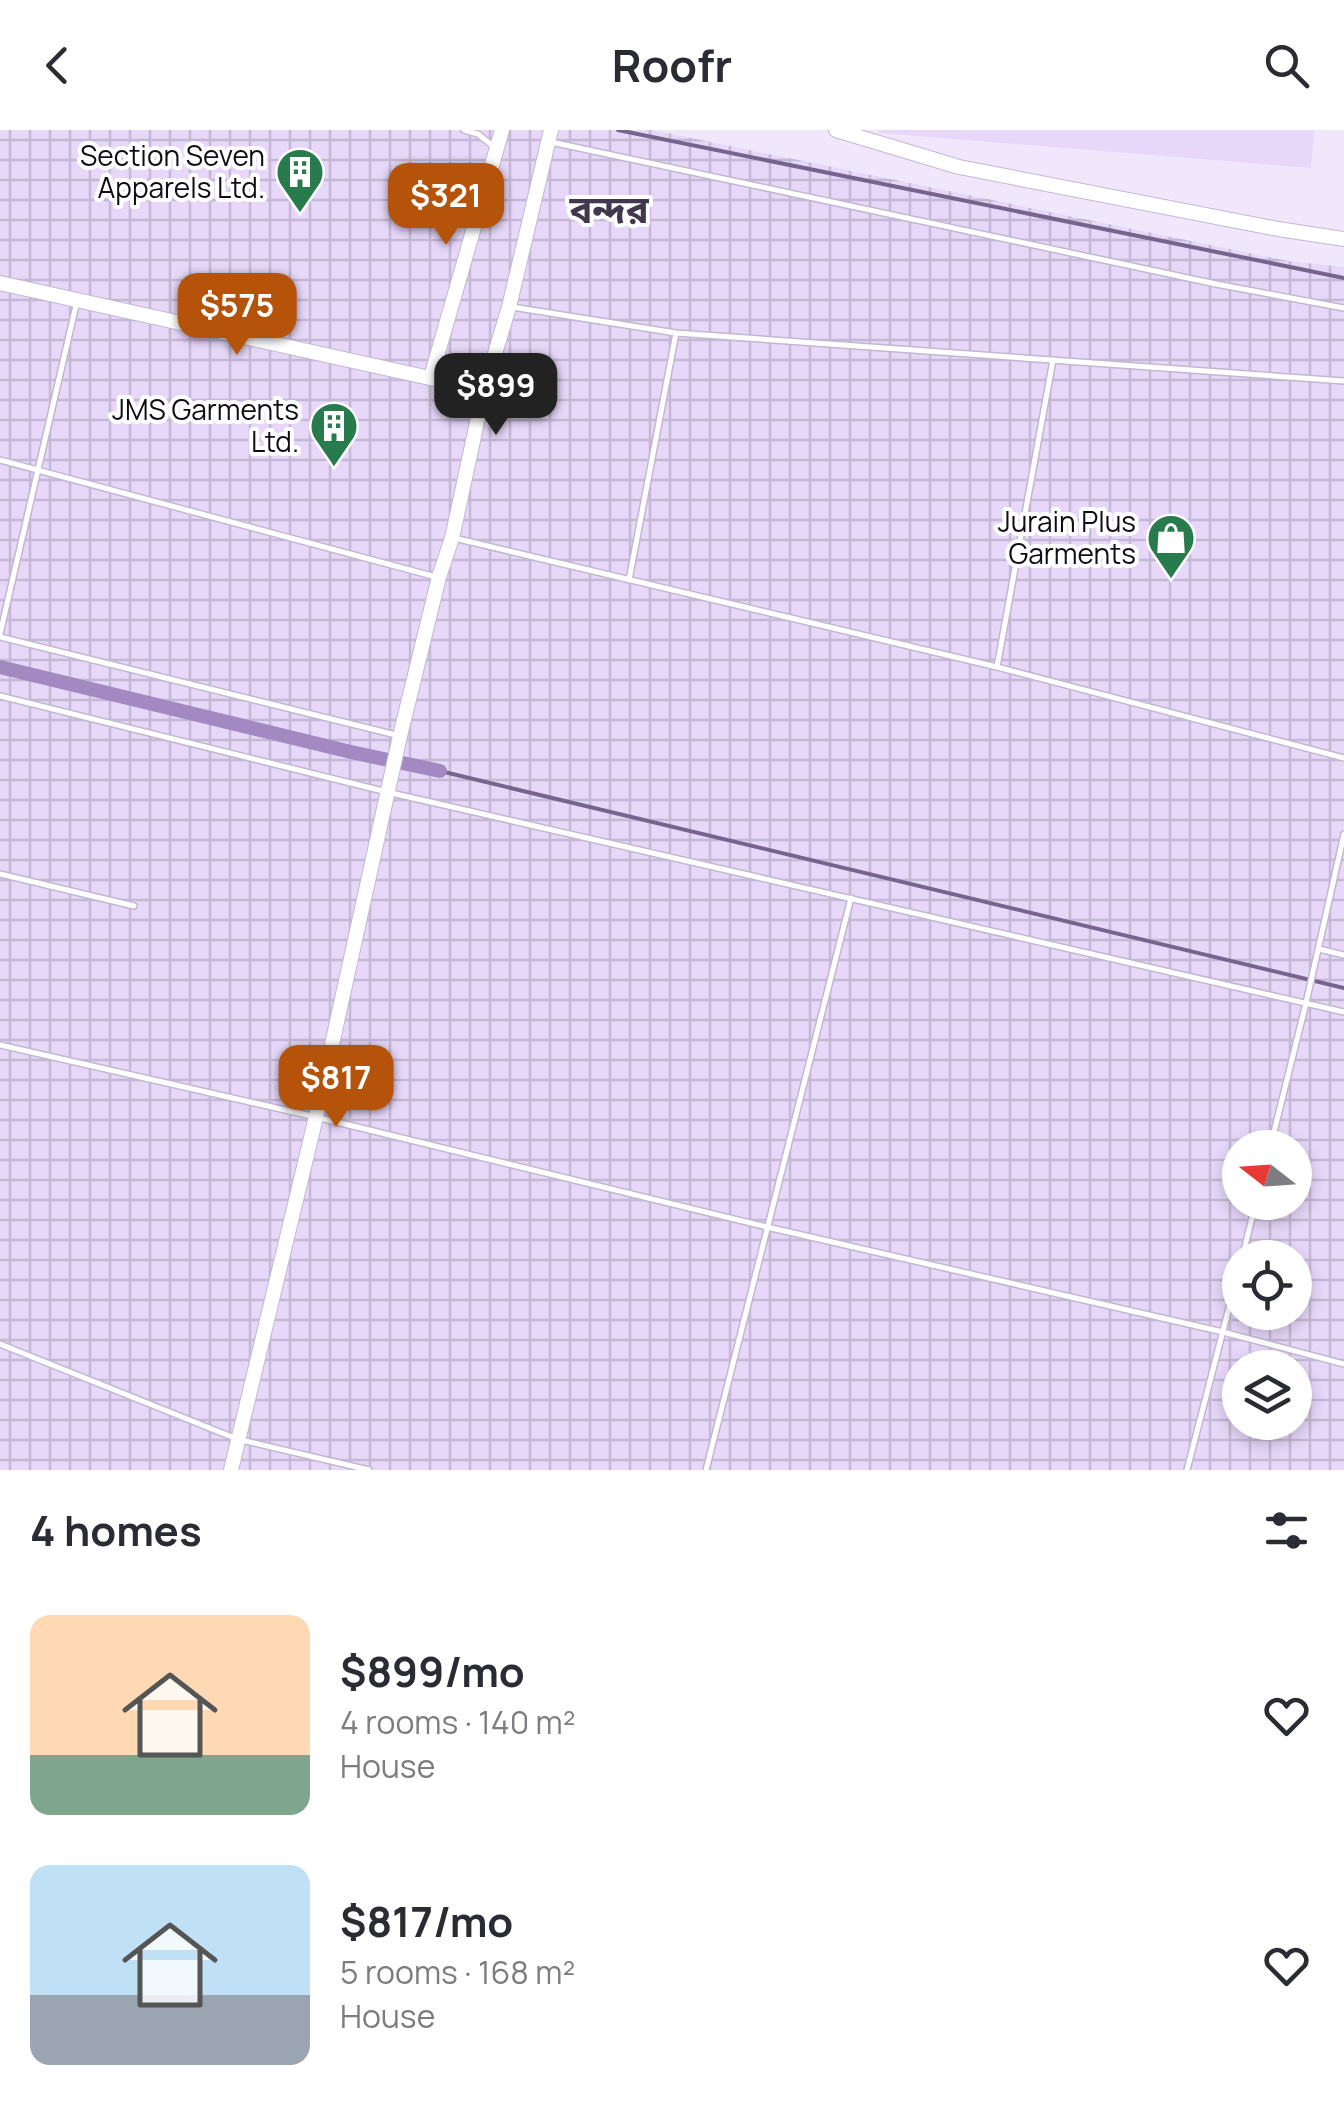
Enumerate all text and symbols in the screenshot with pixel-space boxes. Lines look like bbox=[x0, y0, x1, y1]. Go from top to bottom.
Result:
text: Roofr bbox=[612, 34, 732, 96]
icon: back bbox=[30, 38, 85, 93]
icon: search bbox=[1259, 38, 1314, 93]
place label: Section Seven Apparels Ltd. bbox=[80, 136, 265, 206]
building icon: Section Seven Apparels Ltd. bbox=[274, 146, 326, 214]
pin: $321 bbox=[387, 163, 505, 248]
text: $321 bbox=[410, 173, 482, 217]
district label: বন্দর bbox=[568, 182, 650, 234]
pin: $575 bbox=[178, 273, 296, 358]
text: $575 bbox=[200, 283, 274, 327]
pin: $899 bbox=[437, 353, 555, 438]
text: $899 bbox=[456, 363, 536, 407]
place label: JMS Garments Ltd. bbox=[112, 390, 299, 460]
building icon: JMS Garments Ltd. bbox=[308, 400, 360, 468]
place label: Jurain Plus Garments bbox=[998, 502, 1136, 572]
shop icon: Jurain Plus Garments bbox=[1145, 512, 1197, 580]
pin: $817 bbox=[277, 1045, 395, 1130]
text: $817 bbox=[301, 1055, 371, 1099]
north arrow bbox=[1222, 1130, 1312, 1220]
map controls bbox=[1222, 1130, 1312, 1440]
button: locate bbox=[1222, 1240, 1312, 1330]
button: layers bbox=[1222, 1350, 1312, 1440]
text: 4 homes bbox=[30, 1501, 202, 1559]
icon: filters bbox=[1259, 1503, 1314, 1558]
text: $899/mo bbox=[340, 1642, 525, 1700]
icon: home bbox=[110, 1655, 230, 1775]
icon: heart bbox=[1259, 1688, 1314, 1743]
text: 4 rooms · 140 m² bbox=[340, 1700, 576, 1744]
text: House bbox=[340, 1744, 435, 1788]
text: $817/mo bbox=[340, 1892, 513, 1950]
icon: home bbox=[110, 1905, 230, 2025]
icon: heart bbox=[1259, 1938, 1314, 1993]
text: 5 rooms · 168 m² bbox=[340, 1950, 575, 1994]
text: House bbox=[340, 1994, 435, 2038]

